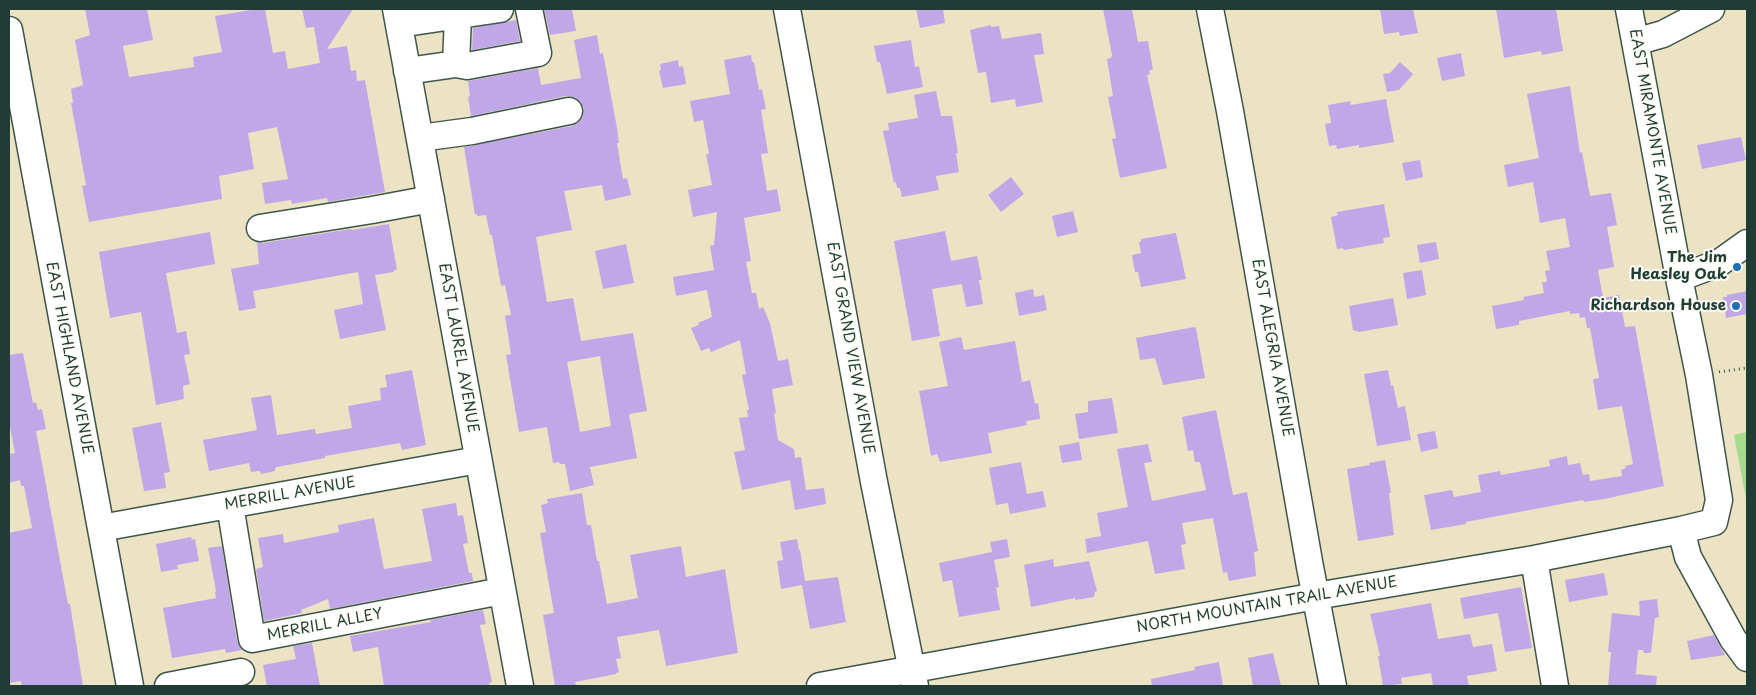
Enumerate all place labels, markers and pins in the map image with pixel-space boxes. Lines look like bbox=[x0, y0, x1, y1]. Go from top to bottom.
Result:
place label: The Jim Heasley Oak bbox=[1631, 249, 1727, 284]
marker: The Jim Heasley Oak bbox=[1731, 261, 1743, 273]
place label: Richardson House bbox=[1590, 297, 1726, 315]
marker: Richardson House bbox=[1730, 300, 1742, 312]

